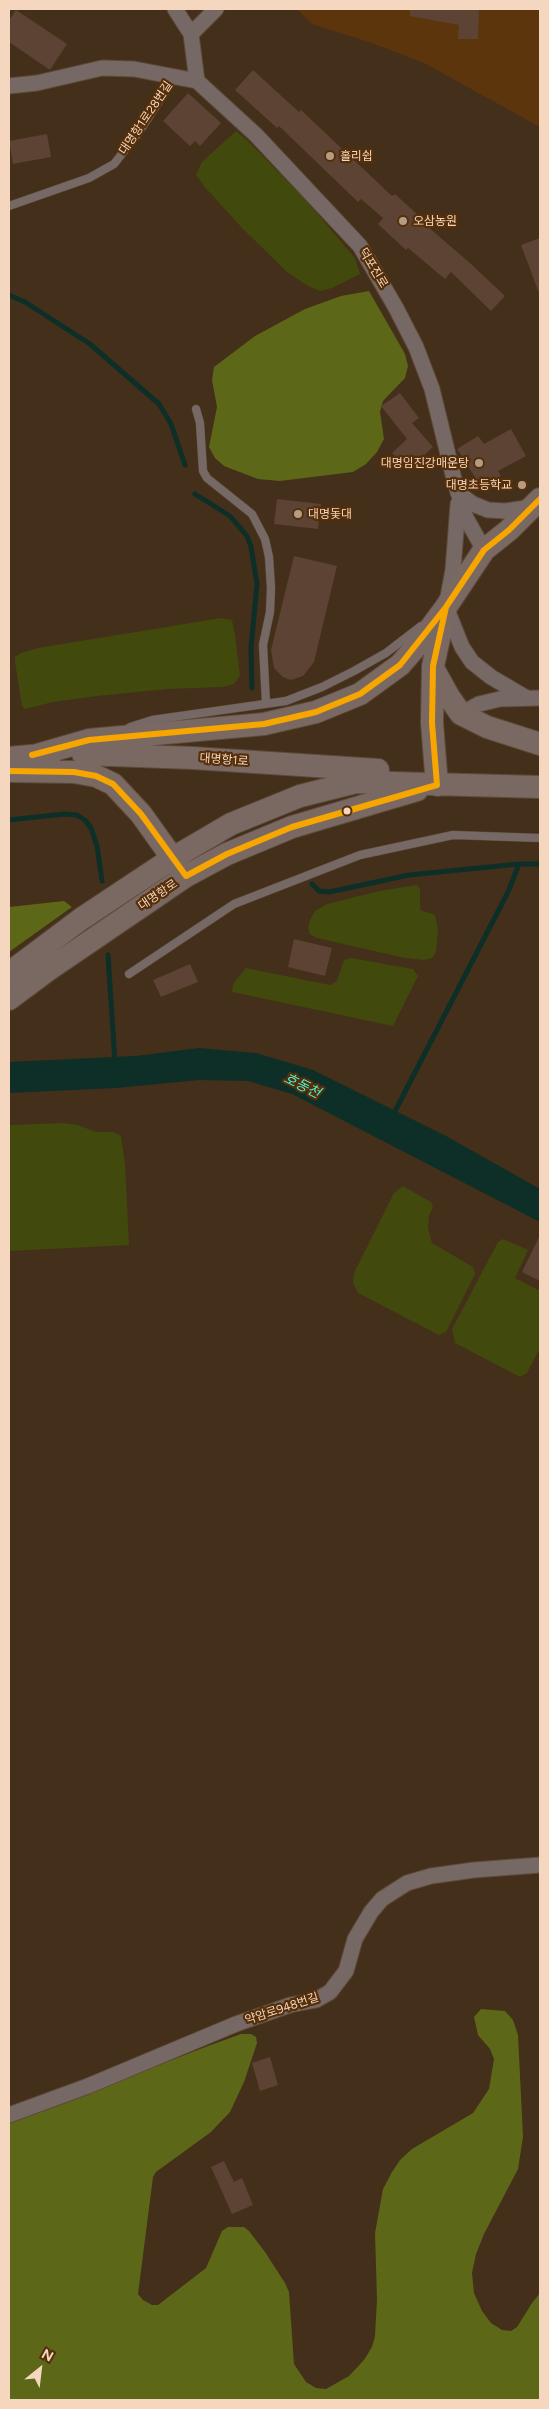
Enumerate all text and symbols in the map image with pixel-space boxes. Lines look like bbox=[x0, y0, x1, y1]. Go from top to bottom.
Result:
street label: 대명항1로28번길 bbox=[116, 79, 176, 157]
place label: 홀리쉽 bbox=[340, 149, 373, 163]
marker: 홀리쉽 bbox=[324, 150, 336, 162]
place label: 오삼농원 bbox=[413, 214, 457, 228]
marker: 오삼농원 bbox=[397, 215, 409, 227]
street label: 덕포진로 bbox=[355, 245, 391, 291]
place label: 대명임진강매운탕 bbox=[381, 456, 469, 470]
marker: 대명임진강매운탕 bbox=[473, 457, 485, 469]
place label: 대명초등학교 bbox=[446, 478, 512, 492]
marker: 대명초등학교 bbox=[516, 479, 528, 491]
place label: 대명돛대 bbox=[308, 507, 352, 521]
marker: 대명돛대 bbox=[292, 508, 304, 520]
street label: 대명항1로 bbox=[199, 751, 249, 769]
unlabelled marker bbox=[342, 806, 352, 816]
street label: 대명항로 bbox=[136, 877, 180, 913]
water label: 호동천 bbox=[281, 1070, 323, 1102]
street label: 약암로948번길 bbox=[243, 1990, 321, 2028]
north arrow bbox=[15, 2344, 65, 2394]
text: N bbox=[39, 2345, 56, 2365]

